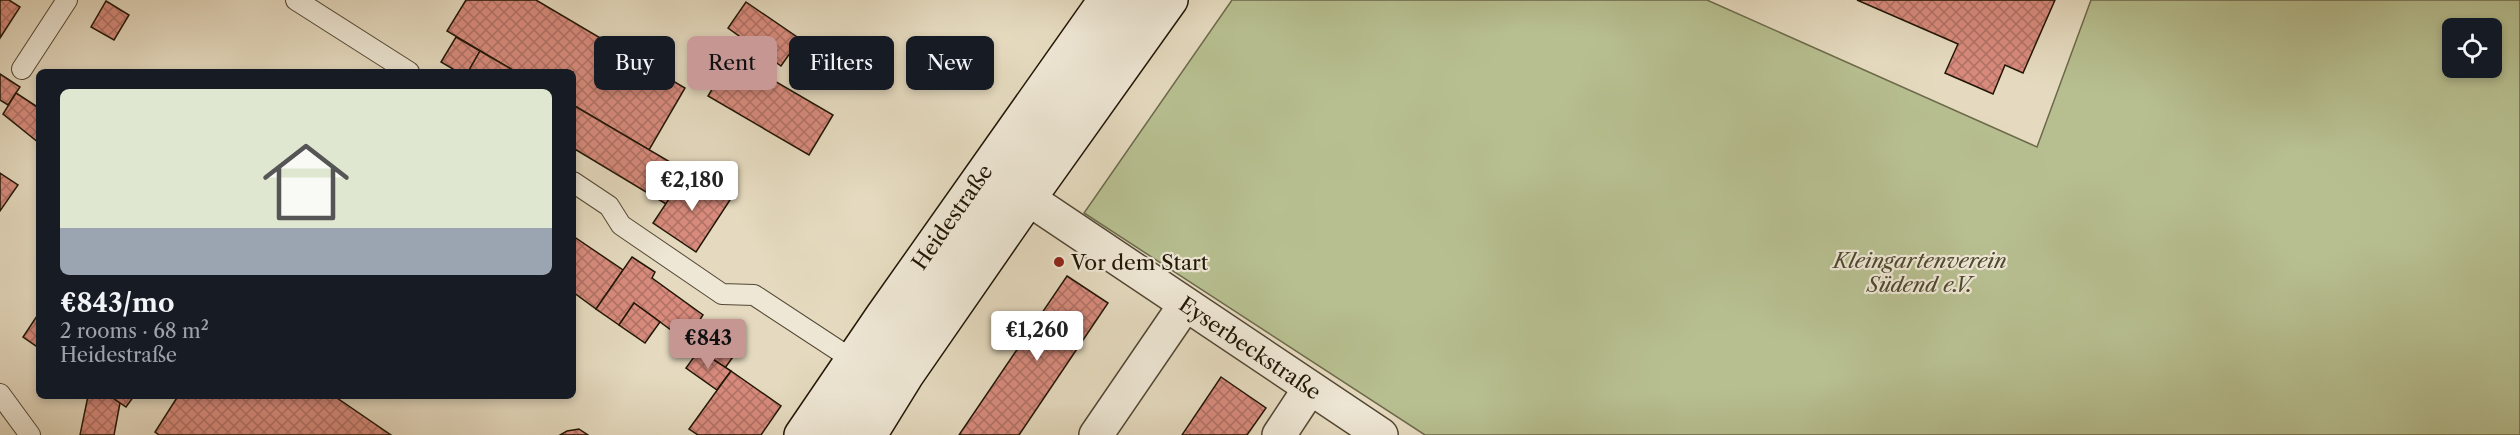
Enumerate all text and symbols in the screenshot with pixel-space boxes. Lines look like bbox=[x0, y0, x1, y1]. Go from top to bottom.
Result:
map controls bbox=[2442, 18, 2502, 78]
button: locate bbox=[2442, 18, 2502, 78]
chip: Buy bbox=[594, 36, 675, 90]
chip: Rent bbox=[687, 36, 777, 90]
chip: Filters bbox=[789, 36, 894, 90]
chip: New bbox=[906, 36, 994, 90]
icon: home bbox=[252, 128, 360, 236]
street label: Heidestraße bbox=[907, 160, 997, 274]
pin: €2,180 bbox=[643, 161, 741, 212]
text: €2,180 bbox=[660, 168, 724, 192]
park label: Kleingartenverein Südend e.V. bbox=[1831, 248, 2007, 297]
place label: Vor dem Start bbox=[1070, 250, 1209, 275]
marker: Vor dem Start bbox=[1052, 255, 1066, 269]
text: €843/mo bbox=[60, 287, 175, 319]
street label: Eyserbeckstraße bbox=[1174, 291, 1326, 405]
pin: €1,260 bbox=[988, 311, 1086, 362]
text: €1,260 bbox=[1005, 318, 1069, 342]
text: 2 rooms · 68 m² bbox=[60, 319, 209, 343]
pin: €843 bbox=[672, 319, 744, 370]
text: €843 bbox=[684, 326, 732, 350]
text: Heidestraße bbox=[60, 343, 177, 367]

